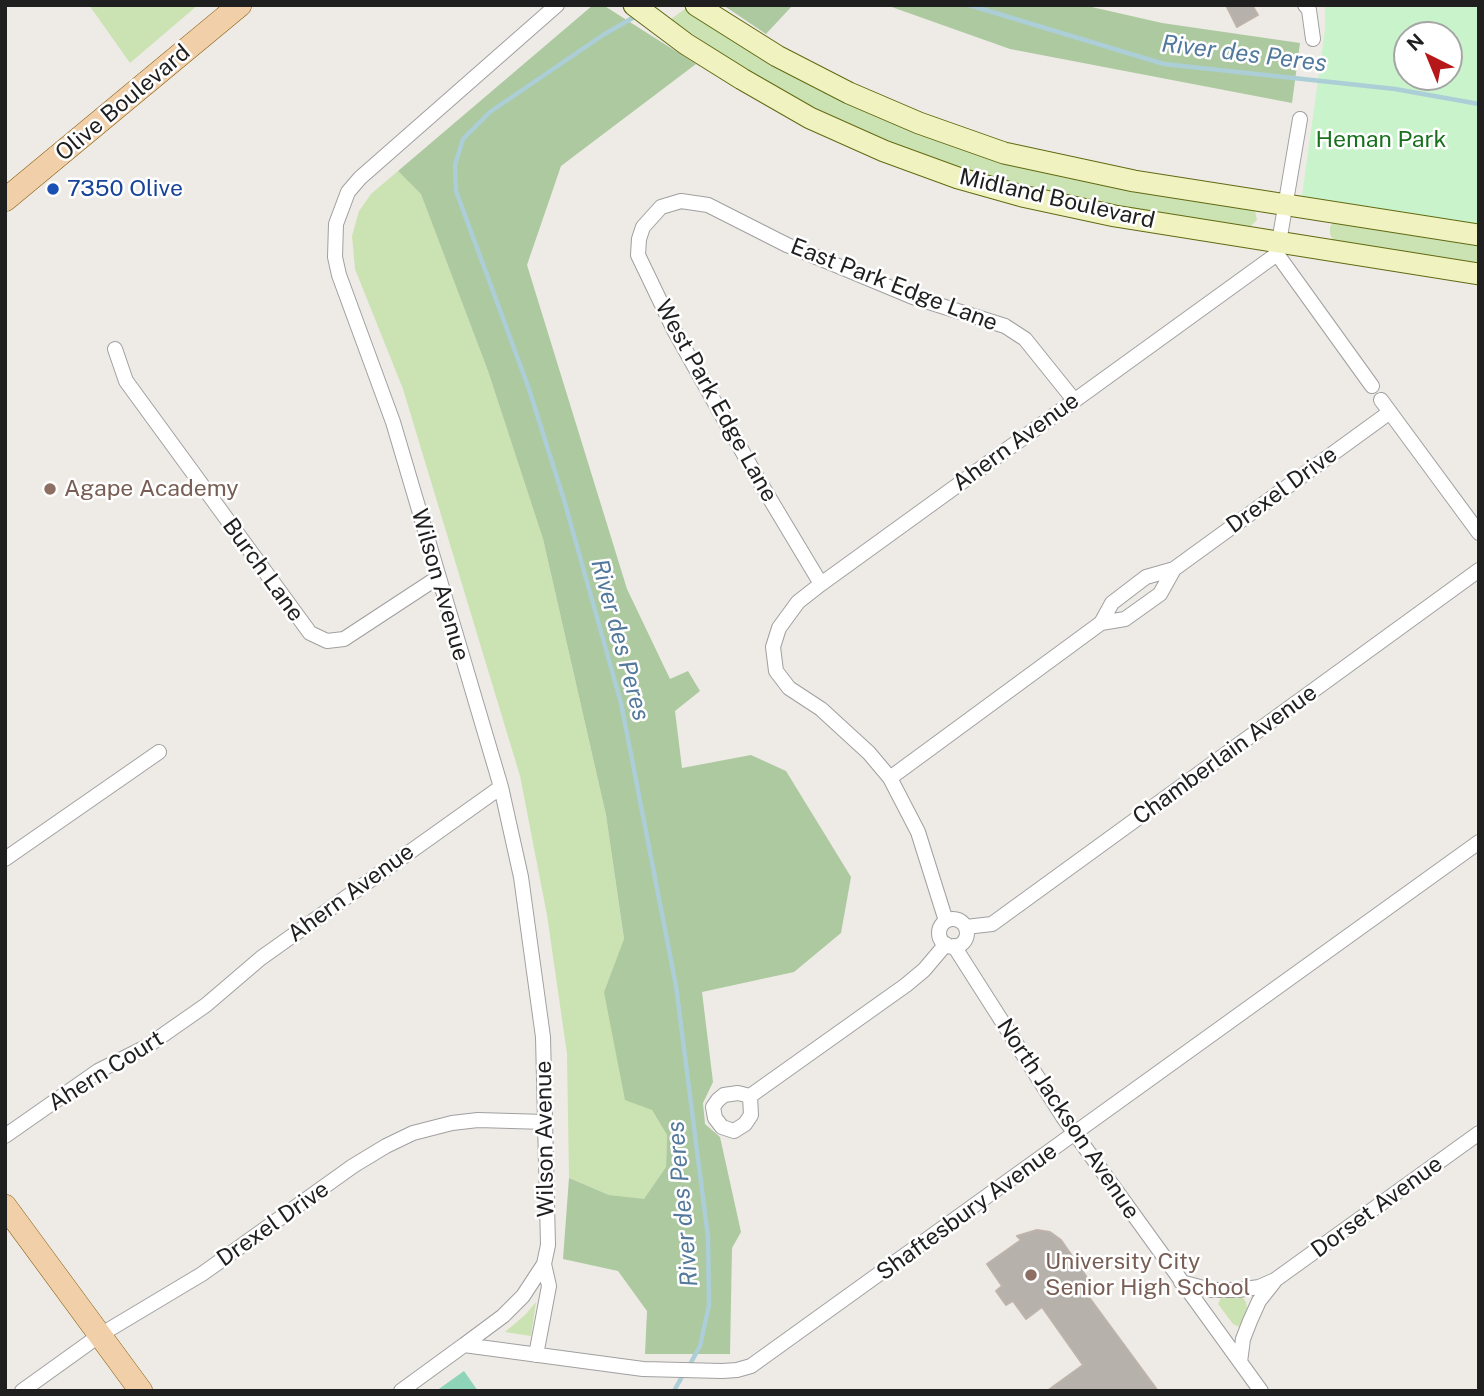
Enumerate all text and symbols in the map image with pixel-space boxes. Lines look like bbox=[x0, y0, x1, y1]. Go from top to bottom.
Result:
north arrow bbox=[1393, 21, 1463, 91]
text: N bbox=[1402, 29, 1428, 55]
water label: River des Peres bbox=[1160, 30, 1328, 78]
street label: Olive Boulevard bbox=[50, 39, 196, 167]
park label: Heman Park bbox=[1316, 126, 1446, 154]
street label: Midland Boulevard bbox=[957, 163, 1157, 235]
place label: 7350 Olive bbox=[67, 175, 183, 203]
marker: 7350 Olive bbox=[45, 181, 61, 197]
street label: East Park Edge Lane bbox=[787, 233, 1001, 337]
street label: West Park Edge Lane bbox=[649, 295, 783, 507]
street label: Ahern Avenue bbox=[947, 387, 1085, 497]
street label: Drexel Drive bbox=[1221, 441, 1343, 539]
place label: Agape Academy bbox=[64, 475, 239, 503]
marker: Agape Academy bbox=[42, 481, 58, 497]
street label: Wilson Avenue bbox=[405, 506, 475, 664]
street label: Burch Lane bbox=[216, 513, 310, 627]
water label: River des Peres bbox=[585, 556, 655, 724]
street label: Chamberlain Avenue bbox=[1128, 679, 1322, 831]
street label: Ahern Avenue bbox=[282, 838, 420, 948]
street label: North Jackson Avenue bbox=[991, 1014, 1145, 1224]
street label: Ahern Court bbox=[43, 1025, 169, 1117]
street label: Wilson Avenue bbox=[530, 1060, 560, 1218]
water label: River des Peres bbox=[661, 1120, 705, 1288]
street label: Shaftesbury Avenue bbox=[872, 1137, 1062, 1287]
street label: Dorset Avenue bbox=[1306, 1150, 1448, 1264]
street label: Drexel Drive bbox=[212, 1175, 334, 1273]
place label: University City Senior High School bbox=[1045, 1248, 1250, 1302]
marker: University City Senior High School bbox=[1023, 1267, 1039, 1283]

